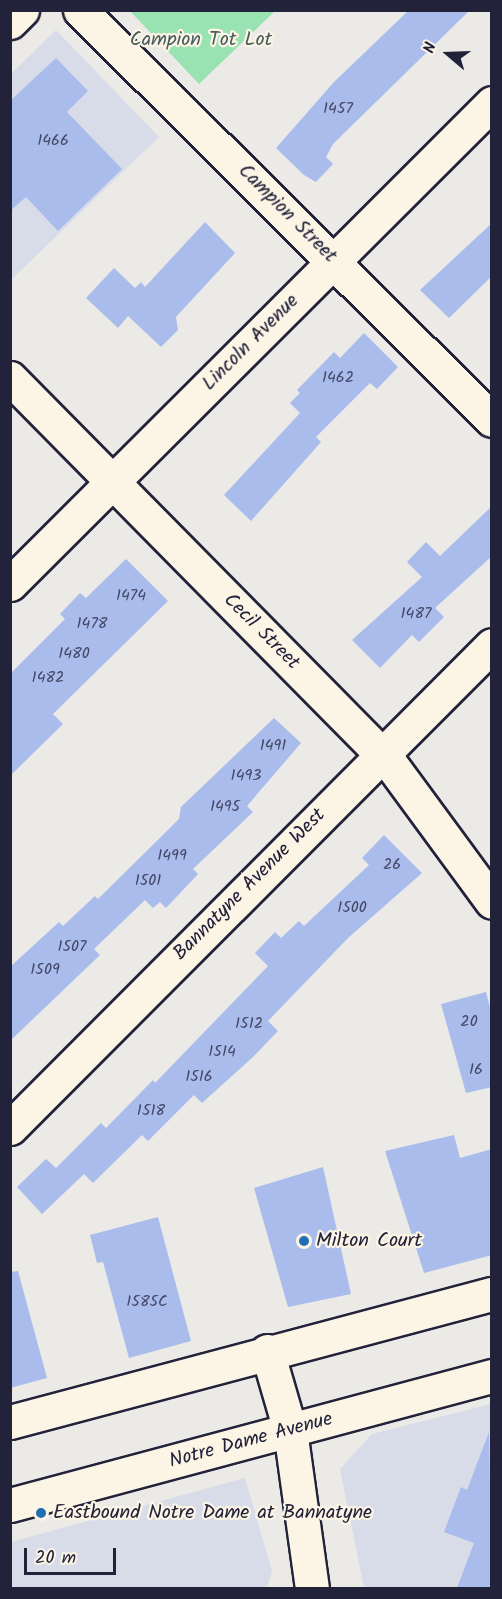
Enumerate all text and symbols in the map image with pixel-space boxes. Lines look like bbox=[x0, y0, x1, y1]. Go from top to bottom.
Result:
north arrow bbox=[418, 24, 478, 84]
park label: Campion Tot Lot bbox=[130, 28, 272, 52]
text: N bbox=[417, 39, 444, 57]
house number: 1457 bbox=[323, 99, 353, 119]
house number: 1466 bbox=[37, 131, 69, 151]
street label: Campion Street bbox=[233, 160, 341, 268]
street label: Lincoln Avenue bbox=[198, 290, 304, 396]
house number: 1462 bbox=[322, 368, 354, 388]
house number: 1474 bbox=[116, 586, 146, 606]
street label: Cecil Street bbox=[218, 589, 304, 675]
house number: 1487 bbox=[401, 604, 431, 624]
house number: 1478 bbox=[77, 614, 107, 634]
house number: 1480 bbox=[58, 644, 90, 664]
house number: 1482 bbox=[32, 668, 64, 688]
house number: 1491 bbox=[260, 736, 286, 756]
house number: 1493 bbox=[231, 766, 261, 786]
house number: 1495 bbox=[210, 797, 240, 817]
street label: Bannatyne Avenue West bbox=[169, 804, 331, 966]
house number: 1499 bbox=[157, 846, 187, 866]
house number: 26 bbox=[383, 855, 401, 875]
house number: 1501 bbox=[135, 871, 161, 891]
house number: 1500 bbox=[337, 898, 367, 918]
house number: 1507 bbox=[58, 937, 86, 957]
house number: 1509 bbox=[30, 960, 60, 980]
house number: 20 bbox=[460, 1012, 478, 1032]
house number: 1512 bbox=[235, 1014, 263, 1034]
house number: 1514 bbox=[208, 1042, 236, 1062]
house number: 16 bbox=[469, 1060, 483, 1080]
house number: 1516 bbox=[185, 1067, 213, 1087]
house number: 1518 bbox=[137, 1101, 165, 1121]
place label: Milton Court bbox=[316, 1229, 422, 1253]
marker: Milton Court bbox=[297, 1234, 311, 1248]
house number: 1585C bbox=[126, 1292, 168, 1312]
street label: Notre Dame Avenue bbox=[167, 1408, 335, 1474]
place label: Eastbound Notre Dame at Bannatyne bbox=[53, 1501, 372, 1525]
marker: Eastbound Notre Dame at Bannatyne bbox=[34, 1506, 48, 1520]
scale bar bbox=[27, 1536, 118, 1574]
text: 20 m bbox=[35, 1544, 76, 1573]

